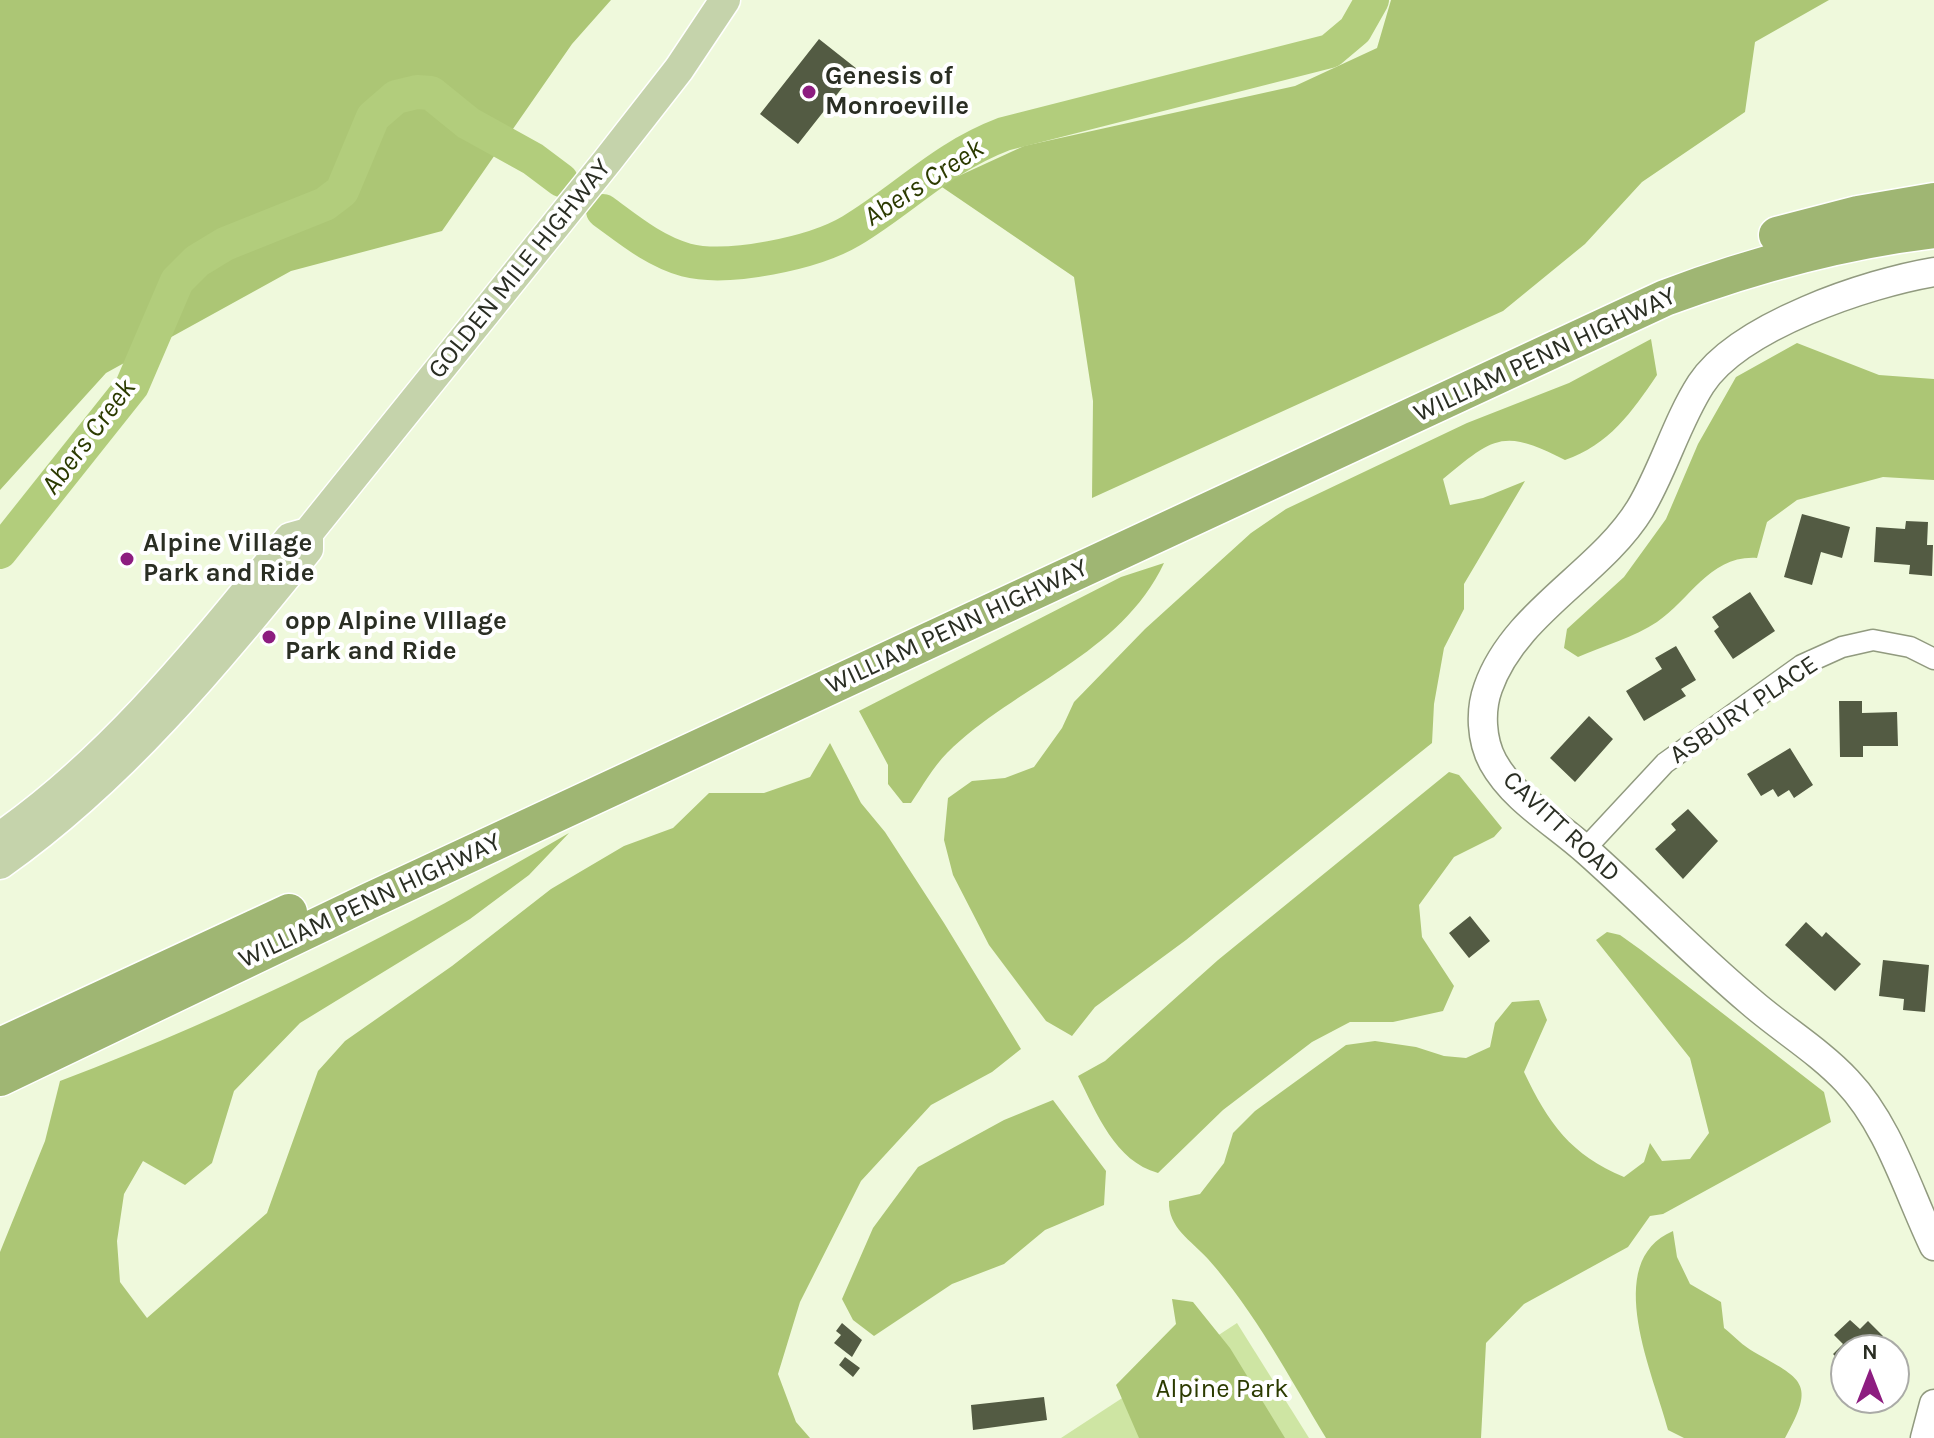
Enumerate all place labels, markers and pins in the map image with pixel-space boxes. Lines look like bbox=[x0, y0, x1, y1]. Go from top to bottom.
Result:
place label: Genesis of Monroeville bbox=[825, 61, 969, 122]
marker: Genesis of Monroeville bbox=[800, 83, 818, 101]
place label: Alpine Village Park and Ride bbox=[143, 528, 314, 590]
marker: Alpine Village Park and Ride bbox=[118, 550, 136, 568]
place label: opp Alpine VIllage Park and Ride bbox=[285, 606, 507, 668]
marker: opp Alpine VIllage Park and Ride bbox=[260, 628, 278, 646]

